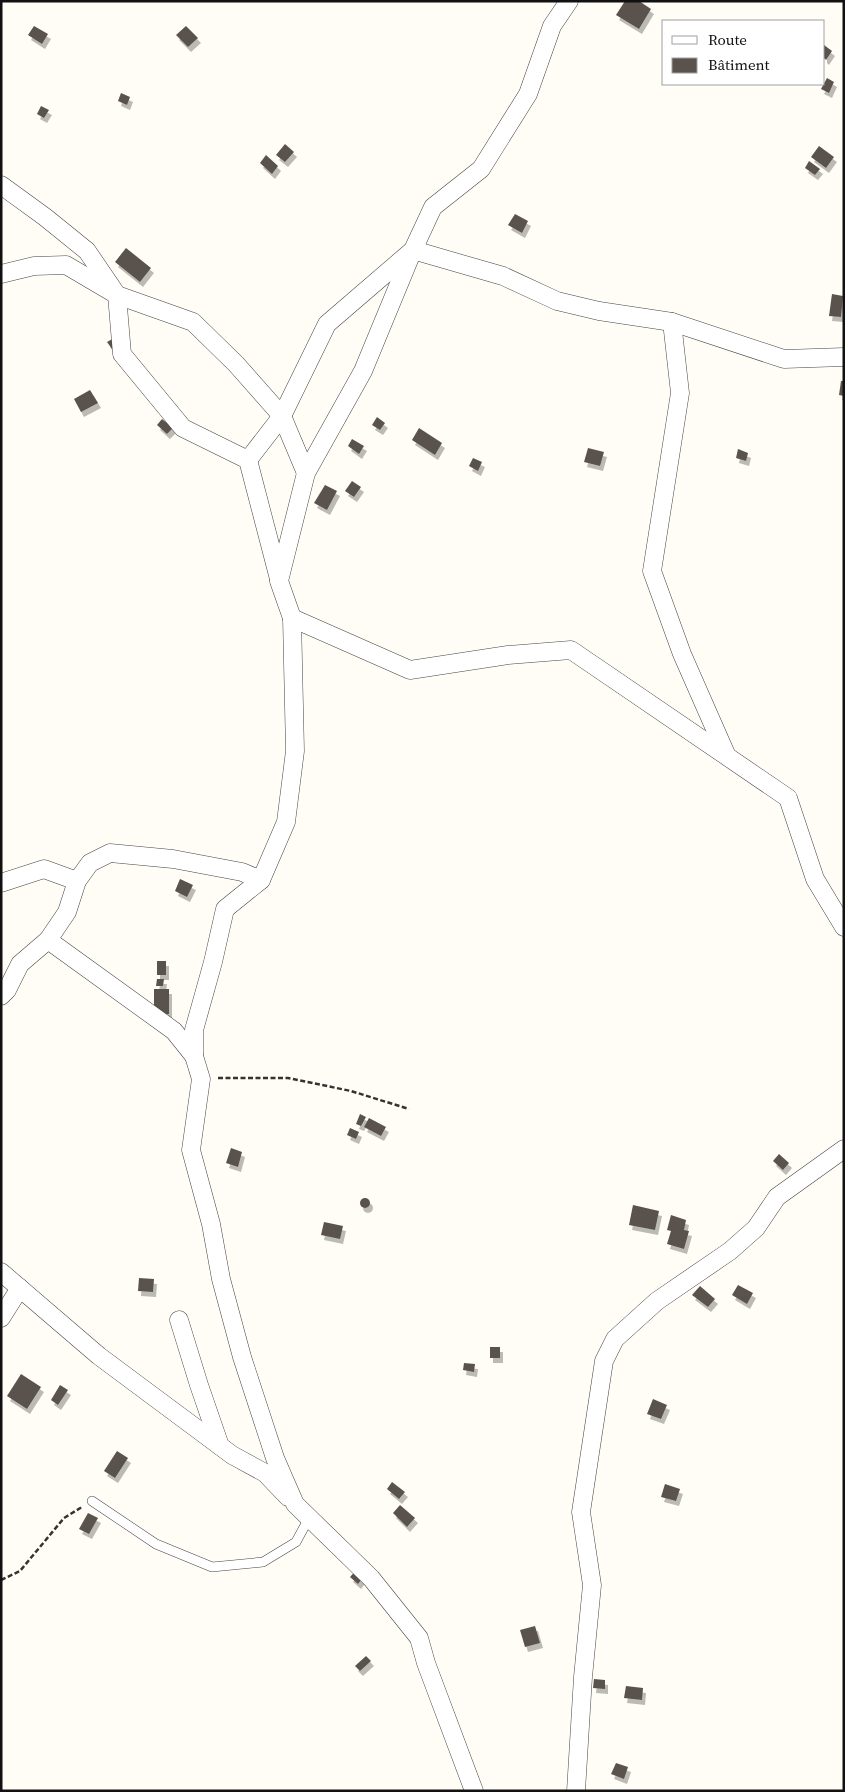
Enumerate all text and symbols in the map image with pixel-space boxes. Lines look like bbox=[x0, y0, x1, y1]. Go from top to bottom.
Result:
legend bbox=[662, 20, 825, 85]
text: Route bbox=[708, 29, 747, 50]
text: Bâtiment bbox=[708, 54, 770, 75]

